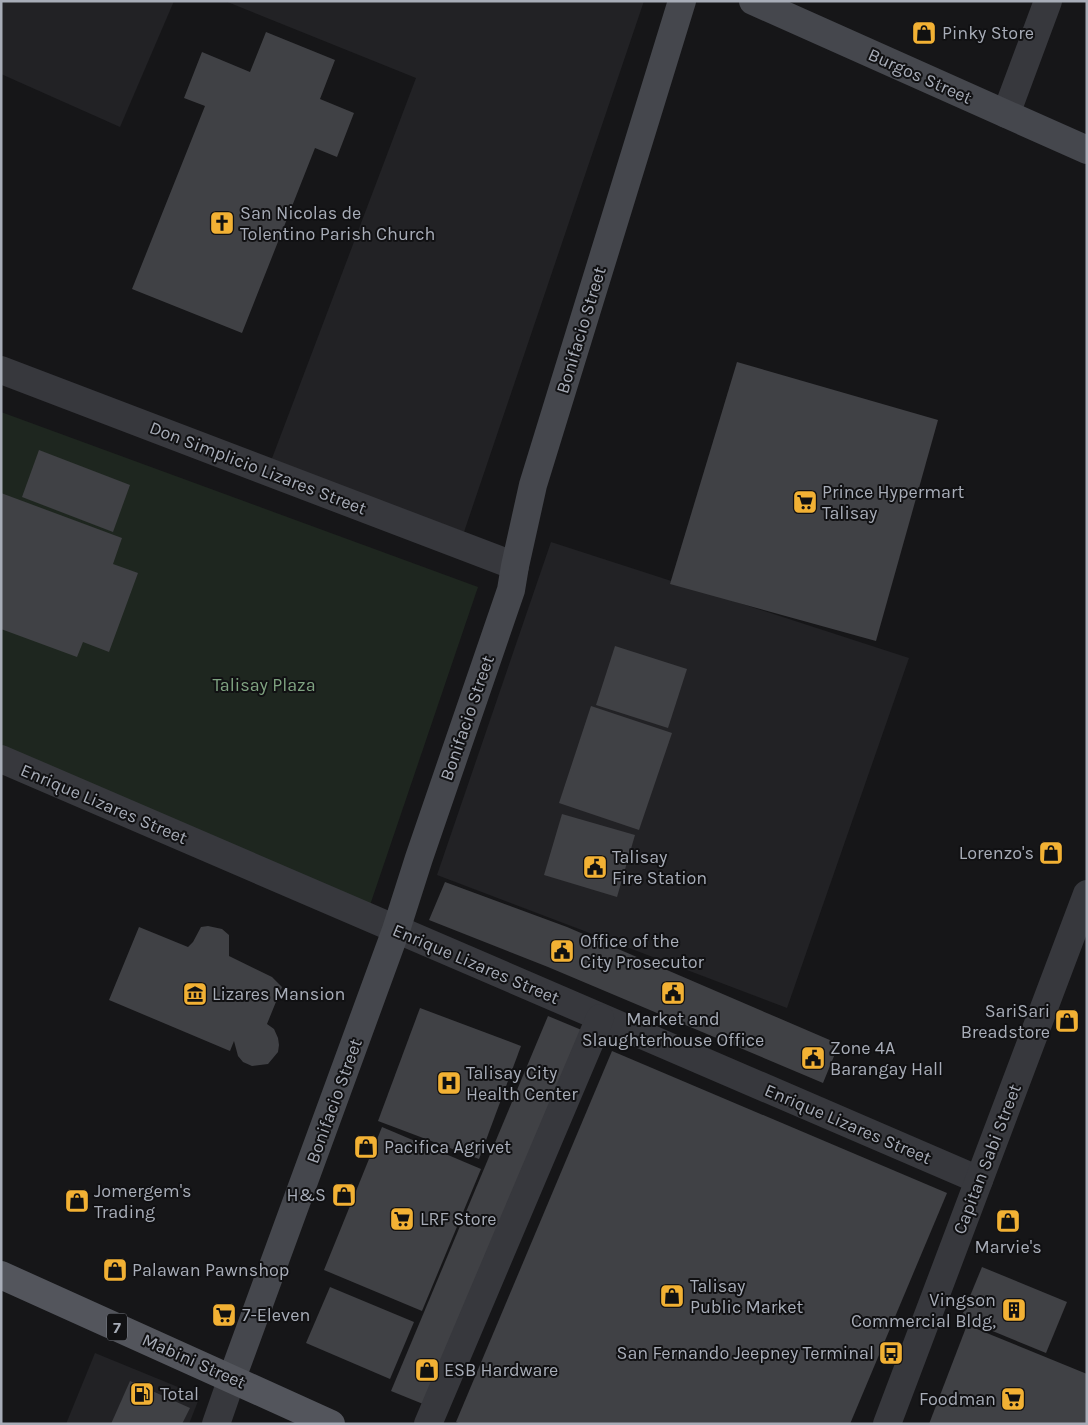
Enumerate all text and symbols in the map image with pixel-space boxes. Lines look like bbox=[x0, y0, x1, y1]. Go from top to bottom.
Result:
shop icon: Pinky Store bbox=[911, 20, 937, 46]
place label: Pinky Store bbox=[942, 22, 1034, 44]
street label: Burgos Street bbox=[865, 43, 976, 109]
place label: San Nicolas de Tolentino Parish Church bbox=[240, 202, 435, 245]
church icon: San Nicolas de Tolentino Parish Church bbox=[209, 210, 235, 236]
street label: Bonifacio Street bbox=[551, 264, 611, 396]
street label: Don Simplicio Lizares Street bbox=[146, 416, 370, 520]
place label: Prince Hypermart Talisay bbox=[822, 481, 964, 524]
supermarket icon: Prince Hypermart Talisay bbox=[792, 489, 818, 515]
street label: Bonifacio Street bbox=[435, 652, 499, 784]
park label: Talisay Plaza bbox=[212, 674, 316, 696]
street label: Enrique Lizares Street bbox=[17, 759, 191, 849]
shop icon: Lorenzo's bbox=[1038, 840, 1064, 866]
place label: Lorenzo's bbox=[959, 842, 1034, 864]
place label: Talisay Fire Station bbox=[612, 846, 707, 889]
public building icon: Talisay Fire Station bbox=[582, 854, 608, 880]
street label: Enrique Lizares Street bbox=[389, 919, 563, 1009]
place label: Office of the City Prosecutor bbox=[580, 930, 705, 973]
public building icon: Office of the City Prosecutor bbox=[549, 938, 575, 964]
public building icon: Market and Slaughterhouse Office bbox=[660, 980, 686, 1006]
museum icon: Lizares Mansion bbox=[182, 981, 208, 1007]
place label: Lizares Mansion bbox=[212, 983, 345, 1005]
place label: SariSari Breadstore bbox=[961, 1000, 1050, 1043]
place label: Market and Slaughterhouse Office bbox=[582, 1008, 764, 1051]
shop icon: SariSari Breadstore bbox=[1054, 1008, 1080, 1034]
street label: Bonifacio Street bbox=[301, 1035, 367, 1167]
place label: Zone 4A Barangay Hall bbox=[830, 1037, 943, 1080]
public building icon: Zone 4A Barangay Hall bbox=[800, 1045, 826, 1071]
place label: Talisay City Health Center bbox=[466, 1062, 578, 1105]
hospital icon: Talisay City Health Center bbox=[436, 1070, 462, 1096]
street label: Enrique Lizares Street bbox=[761, 1079, 935, 1169]
street label: Capitan Sabi Street bbox=[948, 1081, 1026, 1237]
shop icon: Pacifica Agrivet bbox=[353, 1134, 379, 1160]
place label: Pacifica Agrivet bbox=[384, 1136, 511, 1158]
place label: Jomergem's Trading bbox=[94, 1180, 192, 1223]
shop icon: H&S bbox=[331, 1182, 357, 1208]
place label: H&S bbox=[287, 1184, 326, 1206]
shop icon: Jomergem's Trading bbox=[64, 1188, 90, 1214]
supermarket icon: LRF Store bbox=[389, 1206, 415, 1232]
place label: LRF Store bbox=[420, 1208, 496, 1230]
shop icon: Marvie's bbox=[995, 1208, 1021, 1234]
place label: Marvie's bbox=[974, 1236, 1042, 1258]
shop icon: Palawan Pawnshop bbox=[102, 1257, 128, 1283]
place label: Palawan Pawnshop bbox=[132, 1259, 289, 1281]
place label: Talisay Public Market bbox=[690, 1275, 804, 1318]
shop icon: Talisay Public Market bbox=[659, 1283, 685, 1309]
place label: Vingson Commercial Bldg, bbox=[851, 1289, 996, 1332]
building icon: Vingson Commercial Bldg, bbox=[1001, 1297, 1027, 1323]
supermarket icon: 7-Eleven bbox=[211, 1302, 237, 1328]
place label: 7-Eleven bbox=[242, 1304, 310, 1326]
road number: 7 bbox=[107, 1314, 127, 1340]
street label: Mabini Street bbox=[139, 1328, 249, 1394]
bus stop icon: San Fernando Jeepney Terminal bbox=[878, 1340, 904, 1366]
place label: San Fernando Jeepney Terminal bbox=[617, 1342, 874, 1364]
shop icon: ESB Hardware bbox=[414, 1357, 440, 1383]
place label: ESB Hardware bbox=[444, 1359, 558, 1381]
fuel station icon: Total bbox=[129, 1381, 155, 1407]
place label: Total bbox=[160, 1383, 199, 1405]
supermarket icon: Foodman bbox=[1000, 1386, 1026, 1412]
place label: Foodman bbox=[919, 1388, 996, 1410]

